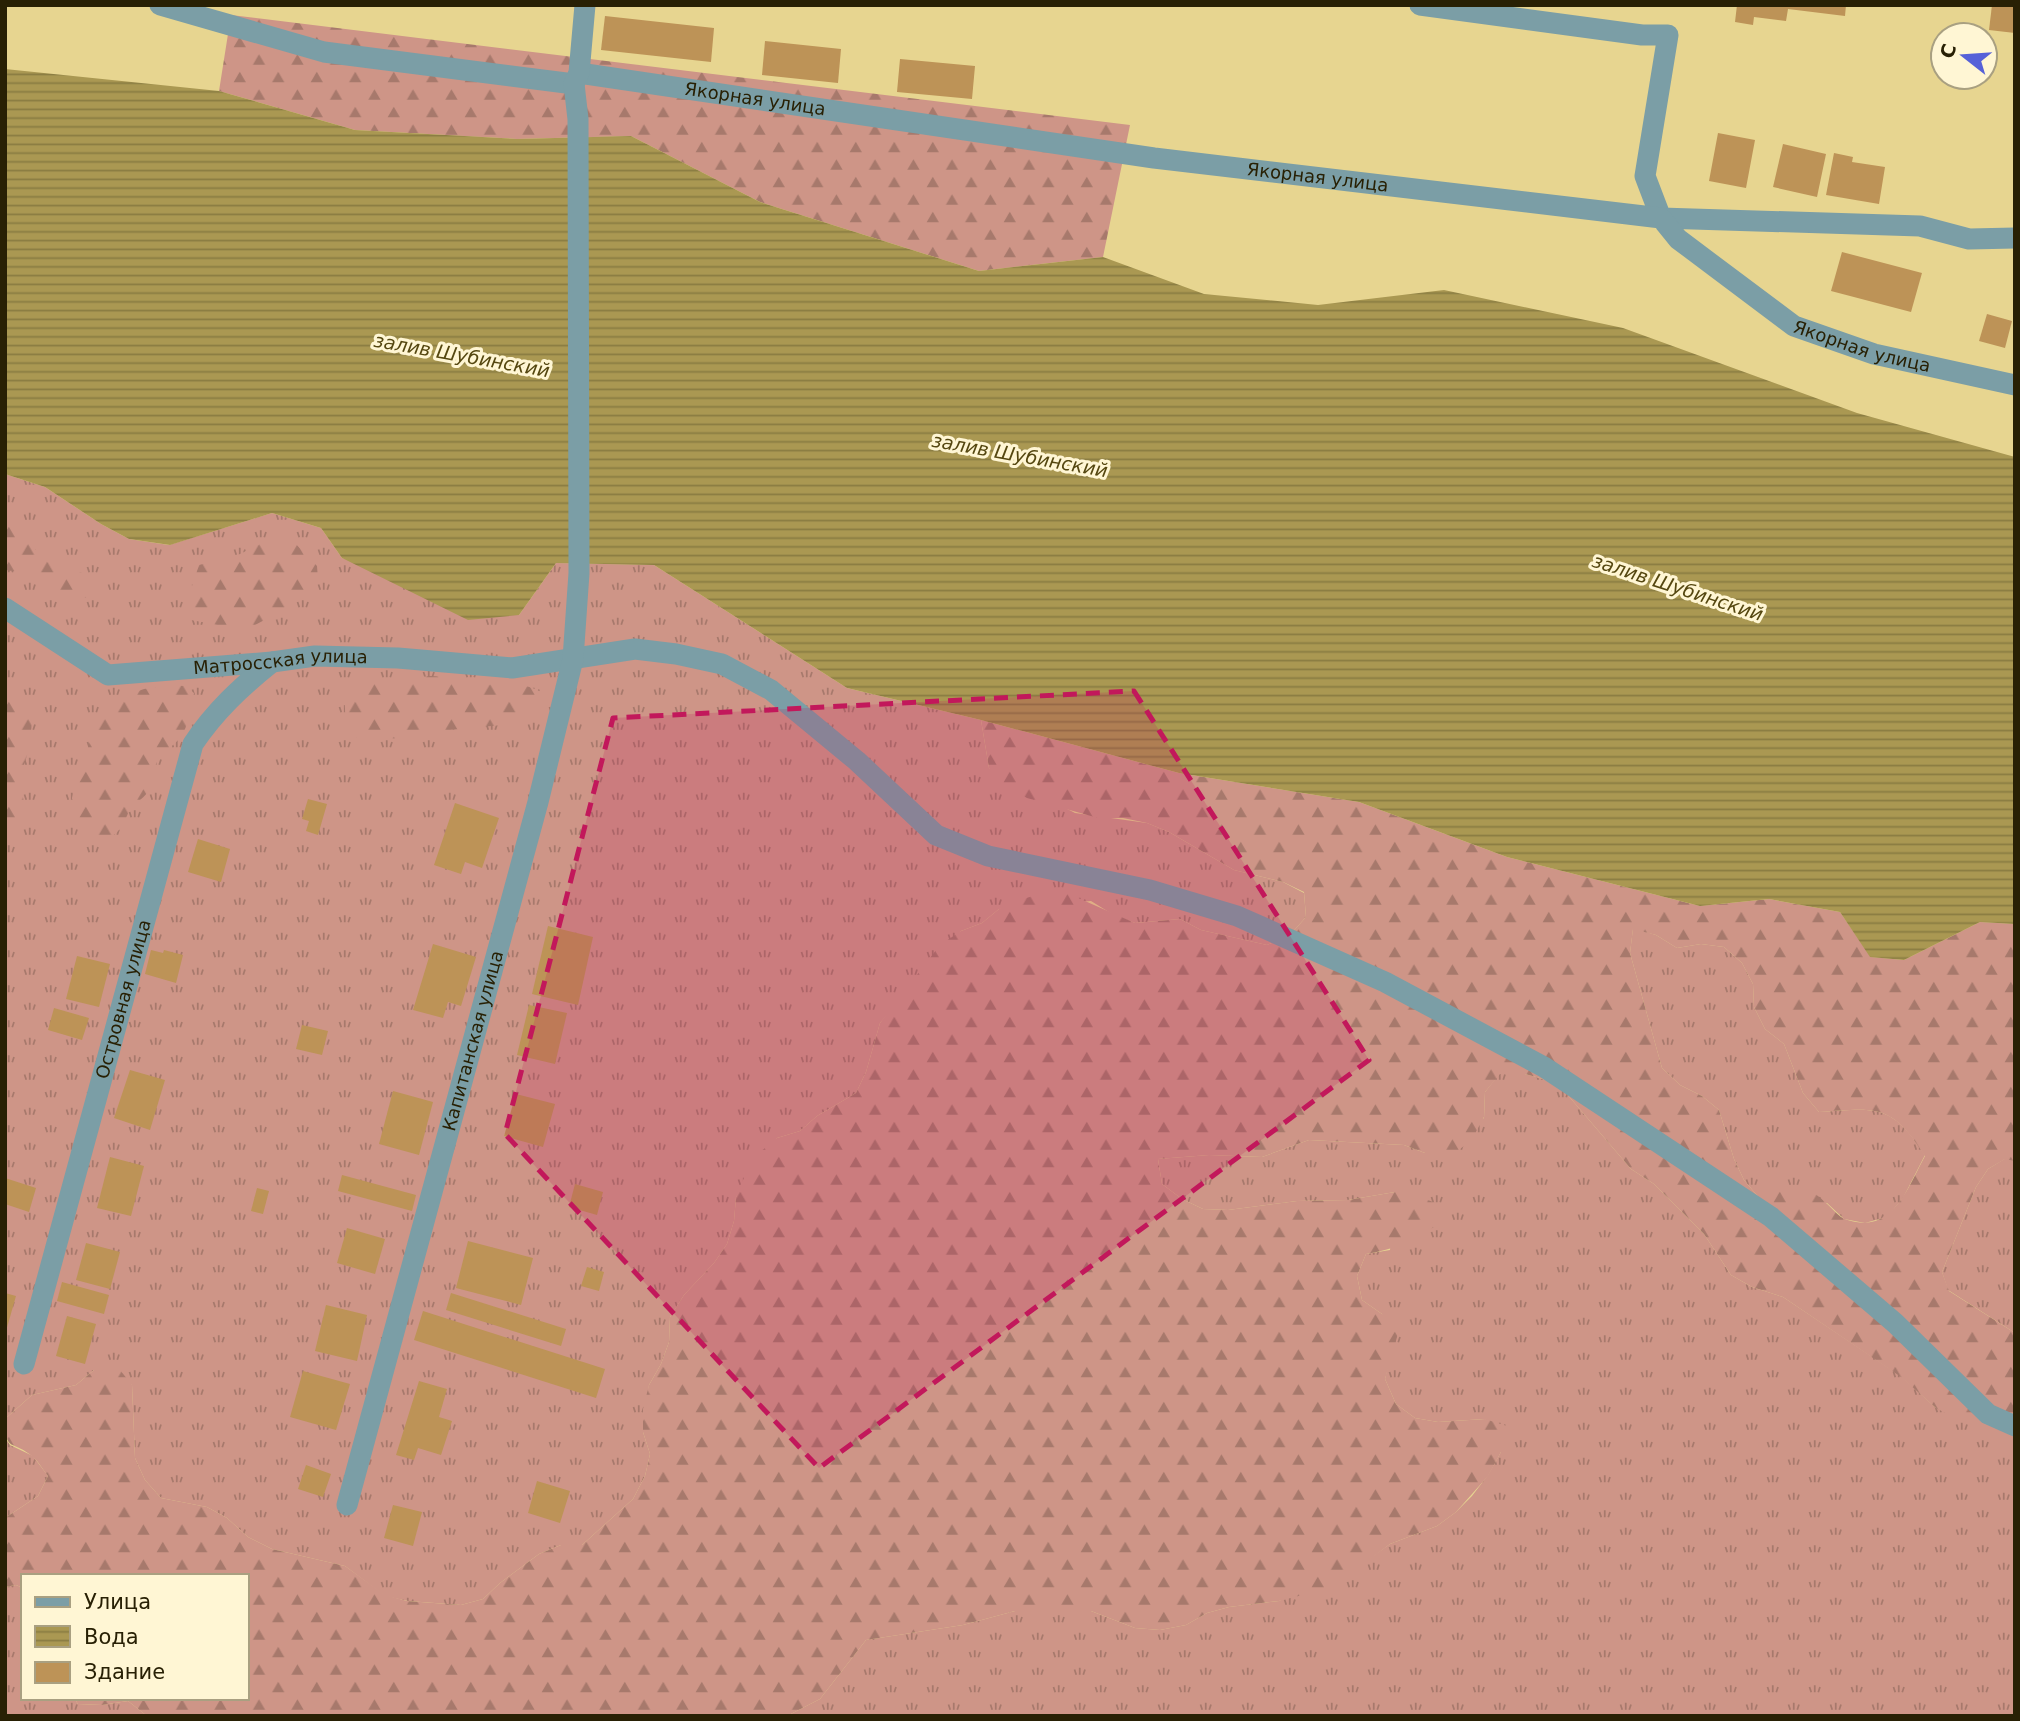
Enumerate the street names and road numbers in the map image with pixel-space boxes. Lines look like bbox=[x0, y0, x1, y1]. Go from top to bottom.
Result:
street label: Якорная улица bbox=[683, 78, 827, 119]
street label: Якорная улица bbox=[1246, 158, 1390, 196]
street label: Якорная улица bbox=[1791, 316, 1933, 376]
street label: Матросская улица bbox=[193, 645, 368, 678]
street label: Островная улица bbox=[91, 917, 155, 1081]
street label: Капитанская улица bbox=[438, 948, 507, 1133]

